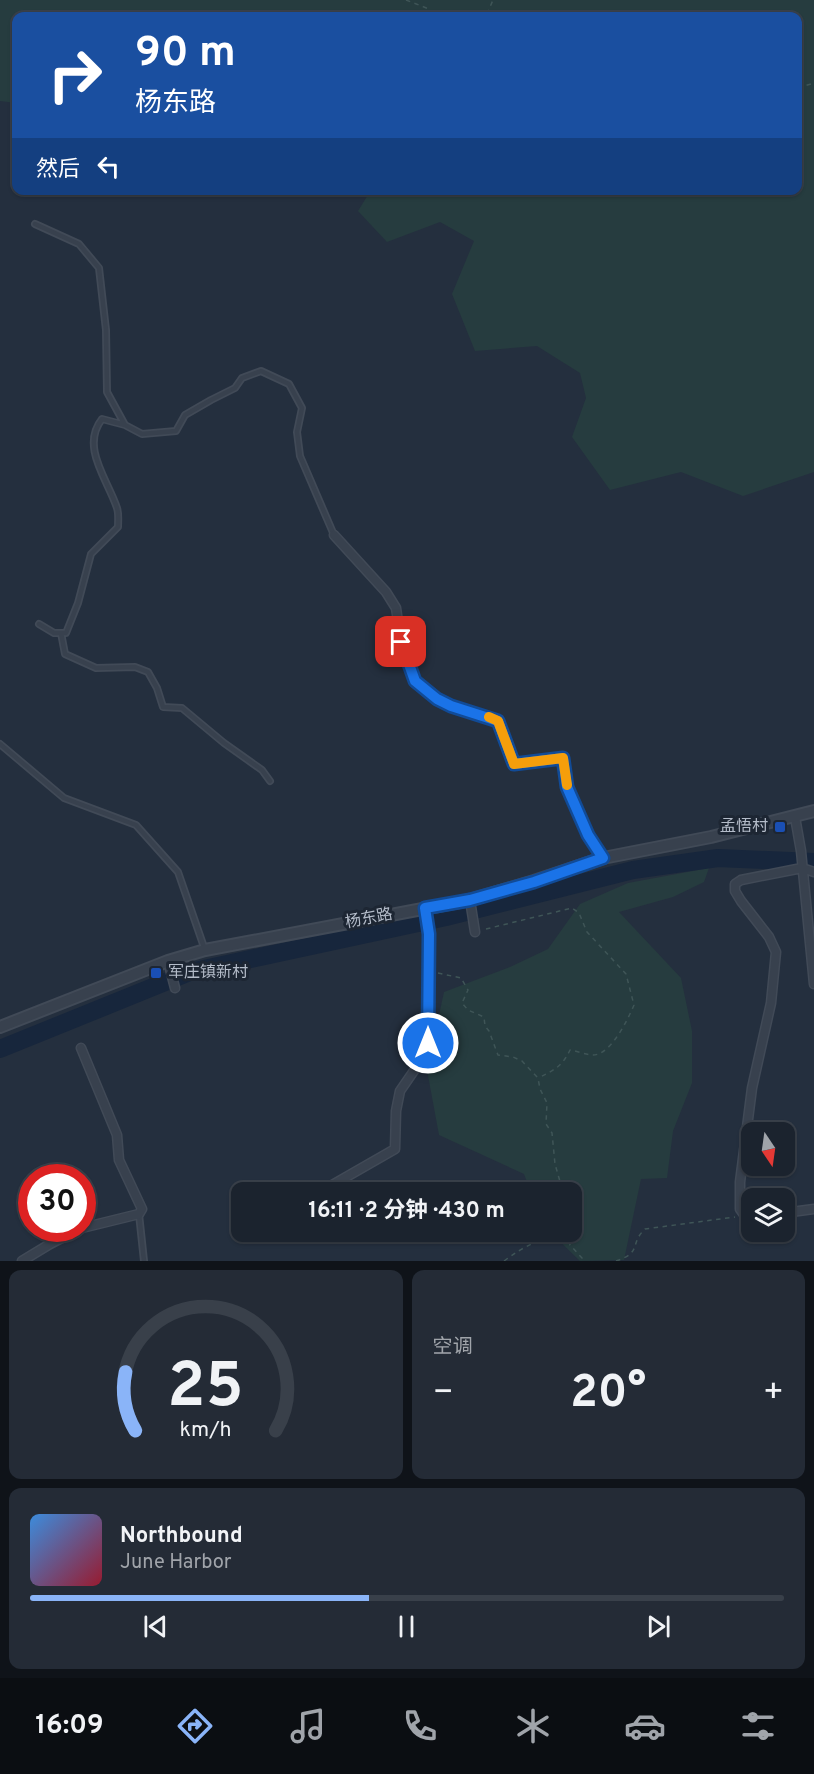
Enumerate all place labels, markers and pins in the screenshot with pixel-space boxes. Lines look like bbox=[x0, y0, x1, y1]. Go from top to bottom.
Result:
pin bbox=[375, 616, 426, 667]
place label: 孟悟村 bbox=[720, 817, 768, 837]
marker: 孟悟村 bbox=[773, 820, 787, 834]
place label: 军庄镇新村 bbox=[168, 963, 248, 983]
marker: 军庄镇新村 bbox=[149, 966, 163, 980]

